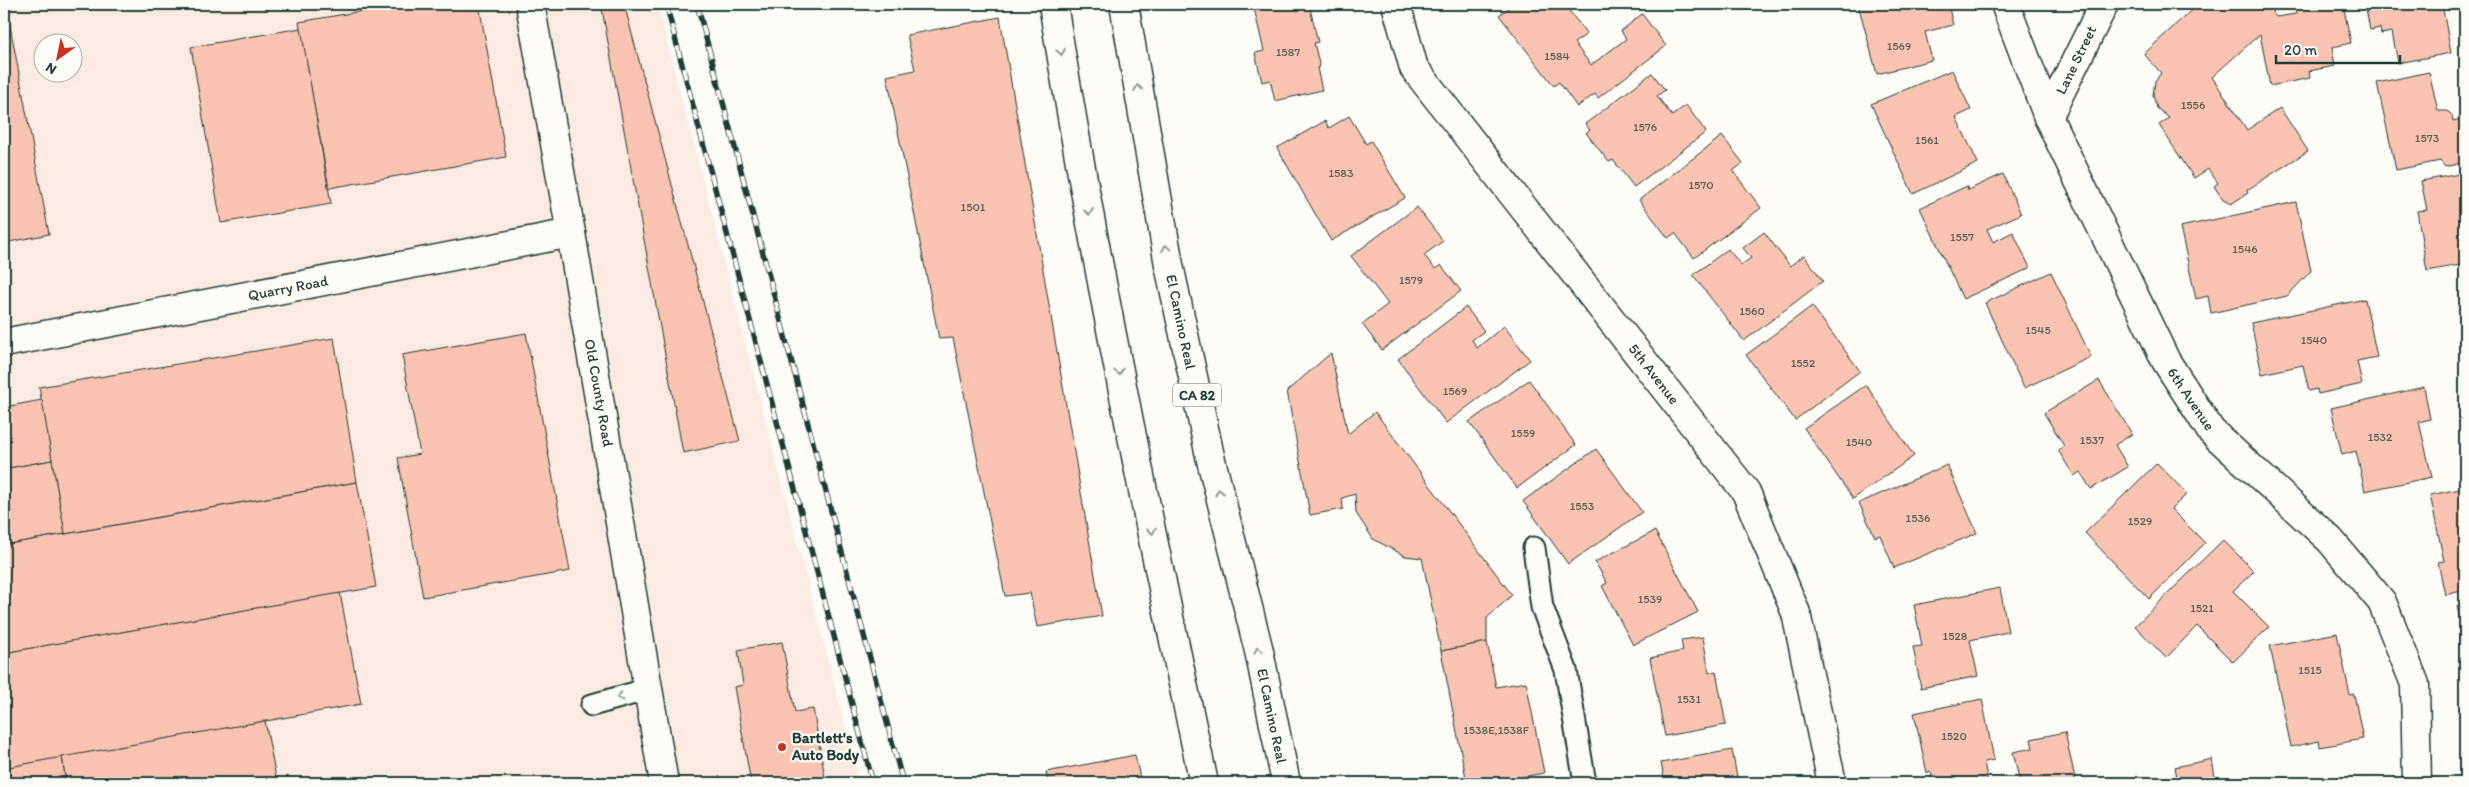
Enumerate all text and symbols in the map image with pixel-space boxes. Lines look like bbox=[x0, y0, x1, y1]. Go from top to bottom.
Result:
street label: Lane Street bbox=[2052, 22, 2101, 97]
north arrow bbox=[32, 32, 82, 82]
scale bar bbox=[2276, 32, 2400, 64]
house number: 1569 bbox=[1887, 39, 1911, 53]
text: 20 m bbox=[2284, 41, 2318, 59]
house number: 1587 bbox=[1276, 45, 1300, 59]
one-way arrow bbox=[1055, 48, 1065, 56]
house number: 1584 bbox=[1544, 49, 1570, 63]
text: N bbox=[43, 59, 60, 78]
one-way arrow bbox=[1133, 83, 1143, 92]
house number: 1556 bbox=[2181, 98, 2205, 112]
house number: 1576 bbox=[1633, 120, 1657, 134]
house number: 1573 bbox=[2415, 131, 2440, 145]
house number: 1561 bbox=[1915, 133, 1939, 147]
house number: 1583 bbox=[1329, 166, 1354, 180]
house number: 1570 bbox=[1688, 178, 1714, 192]
house number: 1501 bbox=[961, 200, 986, 214]
one-way arrow bbox=[1083, 208, 1093, 216]
house number: 1557 bbox=[1950, 230, 1974, 244]
house number: 1546 bbox=[2232, 242, 2258, 256]
one-way arrow bbox=[1161, 243, 1171, 252]
street label: Quarry Road bbox=[246, 271, 330, 305]
street label: El Camino Real bbox=[1162, 273, 1200, 372]
house number: 1579 bbox=[1399, 273, 1423, 287]
house number: 1560 bbox=[1739, 304, 1765, 318]
house number: 1545 bbox=[2025, 323, 2051, 337]
house number: 1540 bbox=[2301, 333, 2327, 347]
street label: Old County Road bbox=[581, 338, 617, 448]
street label: 5th Avenue bbox=[1625, 340, 1683, 408]
house number: 1552 bbox=[1791, 356, 1816, 370]
street label: 6th Avenue bbox=[2163, 364, 2219, 434]
one-way arrow bbox=[1113, 367, 1124, 376]
road number: CA 82 bbox=[1173, 384, 1221, 406]
house number: 1569 bbox=[1443, 384, 1467, 398]
house number: 1559 bbox=[1511, 426, 1535, 440]
house number: 1532 bbox=[2368, 430, 2393, 444]
house number: 1537 bbox=[2080, 433, 2104, 447]
house number: 1540 bbox=[1846, 435, 1872, 449]
one-way arrow bbox=[1214, 488, 1225, 497]
house number: 1553 bbox=[1570, 499, 1595, 513]
house number: 1536 bbox=[1906, 511, 1930, 525]
house number: 1529 bbox=[2128, 514, 2152, 528]
one-way arrow bbox=[1146, 526, 1156, 535]
house number: 1539 bbox=[1638, 592, 1662, 606]
house number: 1521 bbox=[2190, 601, 2214, 615]
house number: 1528 bbox=[1943, 629, 1968, 643]
one-way arrow bbox=[1253, 645, 1264, 654]
house number: 1515 bbox=[2298, 663, 2322, 677]
street label: El Camino Real bbox=[1253, 667, 1291, 766]
one-way arrow bbox=[617, 692, 625, 702]
house number: 1531 bbox=[1677, 692, 1701, 706]
house number: 1538E,1538F bbox=[1463, 723, 1530, 737]
place label: Bartlett's Auto Body bbox=[791, 729, 860, 765]
house number: 1520 bbox=[1941, 729, 1967, 743]
marker: Bartlett's Auto Body bbox=[776, 741, 788, 753]

